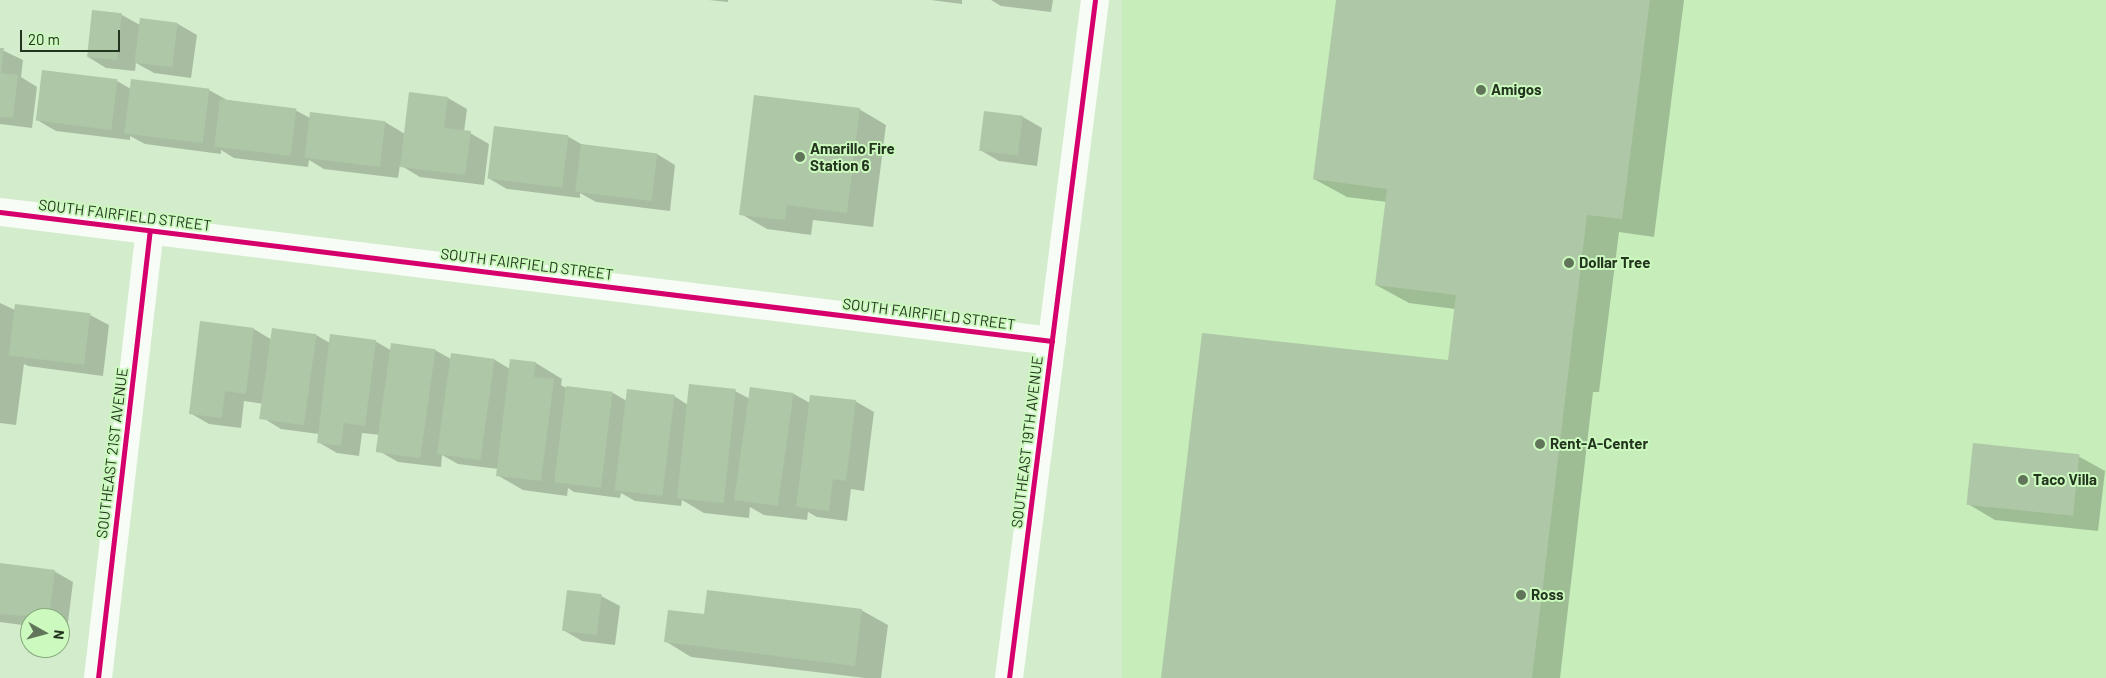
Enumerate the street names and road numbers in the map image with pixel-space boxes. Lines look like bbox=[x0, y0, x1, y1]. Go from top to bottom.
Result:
street label: SOUTH FAIRFIELD STREET bbox=[37, 195, 213, 235]
street label: SOUTH FAIRFIELD STREET bbox=[439, 244, 615, 284]
street label: SOUTH FAIRFIELD STREET bbox=[841, 294, 1017, 334]
street label: SOUTHEAST 19TH AVENUE bbox=[1008, 355, 1046, 529]
street label: SOUTHEAST 21ST AVENUE bbox=[93, 367, 131, 539]

